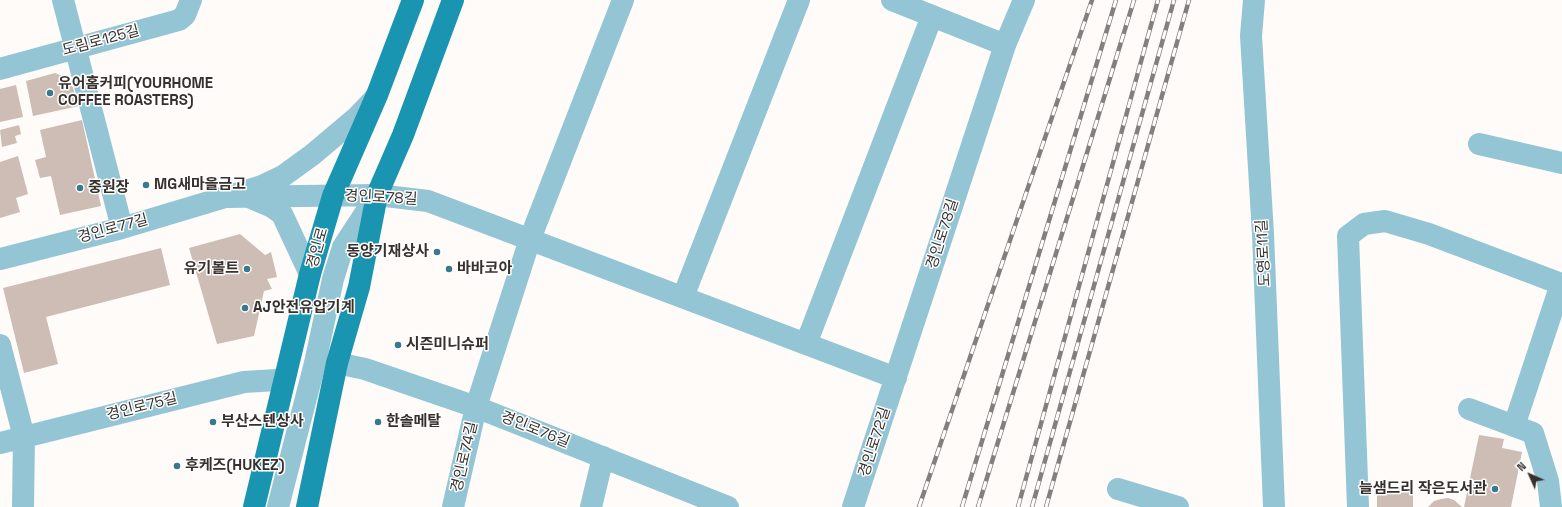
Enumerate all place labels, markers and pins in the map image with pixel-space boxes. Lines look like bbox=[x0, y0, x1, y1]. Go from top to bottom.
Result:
place label: 유어홈커피(YOURHOME COFFEE ROASTERS) bbox=[58, 75, 213, 110]
marker: 유어홈커피(YOURHOME COFFEE ROASTERS) bbox=[45, 88, 55, 98]
place label: MG새마을금고 bbox=[154, 176, 246, 194]
place label: 중원장 bbox=[88, 179, 129, 197]
marker: MG새마을금고 bbox=[141, 180, 151, 190]
marker: 중원장 bbox=[75, 183, 85, 193]
place label: 동양기재상사 bbox=[346, 243, 429, 261]
marker: 동양기재상사 bbox=[432, 247, 442, 257]
place label: 유기볼트 bbox=[184, 260, 239, 278]
place label: 바바코아 bbox=[457, 260, 512, 278]
marker: 유기볼트 bbox=[242, 264, 252, 274]
marker: 바바코아 bbox=[444, 264, 454, 274]
place label: AJ안전유압기계 bbox=[253, 299, 354, 317]
marker: AJ안전유압기계 bbox=[240, 303, 250, 313]
place label: 시즌미니슈퍼 bbox=[406, 336, 489, 354]
marker: 시즌미니슈퍼 bbox=[393, 340, 403, 350]
place label: 부산스텐상사 bbox=[221, 413, 304, 431]
place label: 한솔메탈 bbox=[386, 413, 441, 431]
marker: 부산스텐상사 bbox=[208, 417, 218, 427]
marker: 한솔메탈 bbox=[373, 417, 383, 427]
place label: 후케즈(HUKEZ) bbox=[185, 457, 284, 475]
marker: 후케즈(HUKEZ) bbox=[172, 461, 182, 471]
place label: 늘샘드리 작은도서관 bbox=[1359, 480, 1487, 498]
marker: 늘샘드리 작은도서관 bbox=[1490, 484, 1500, 494]

